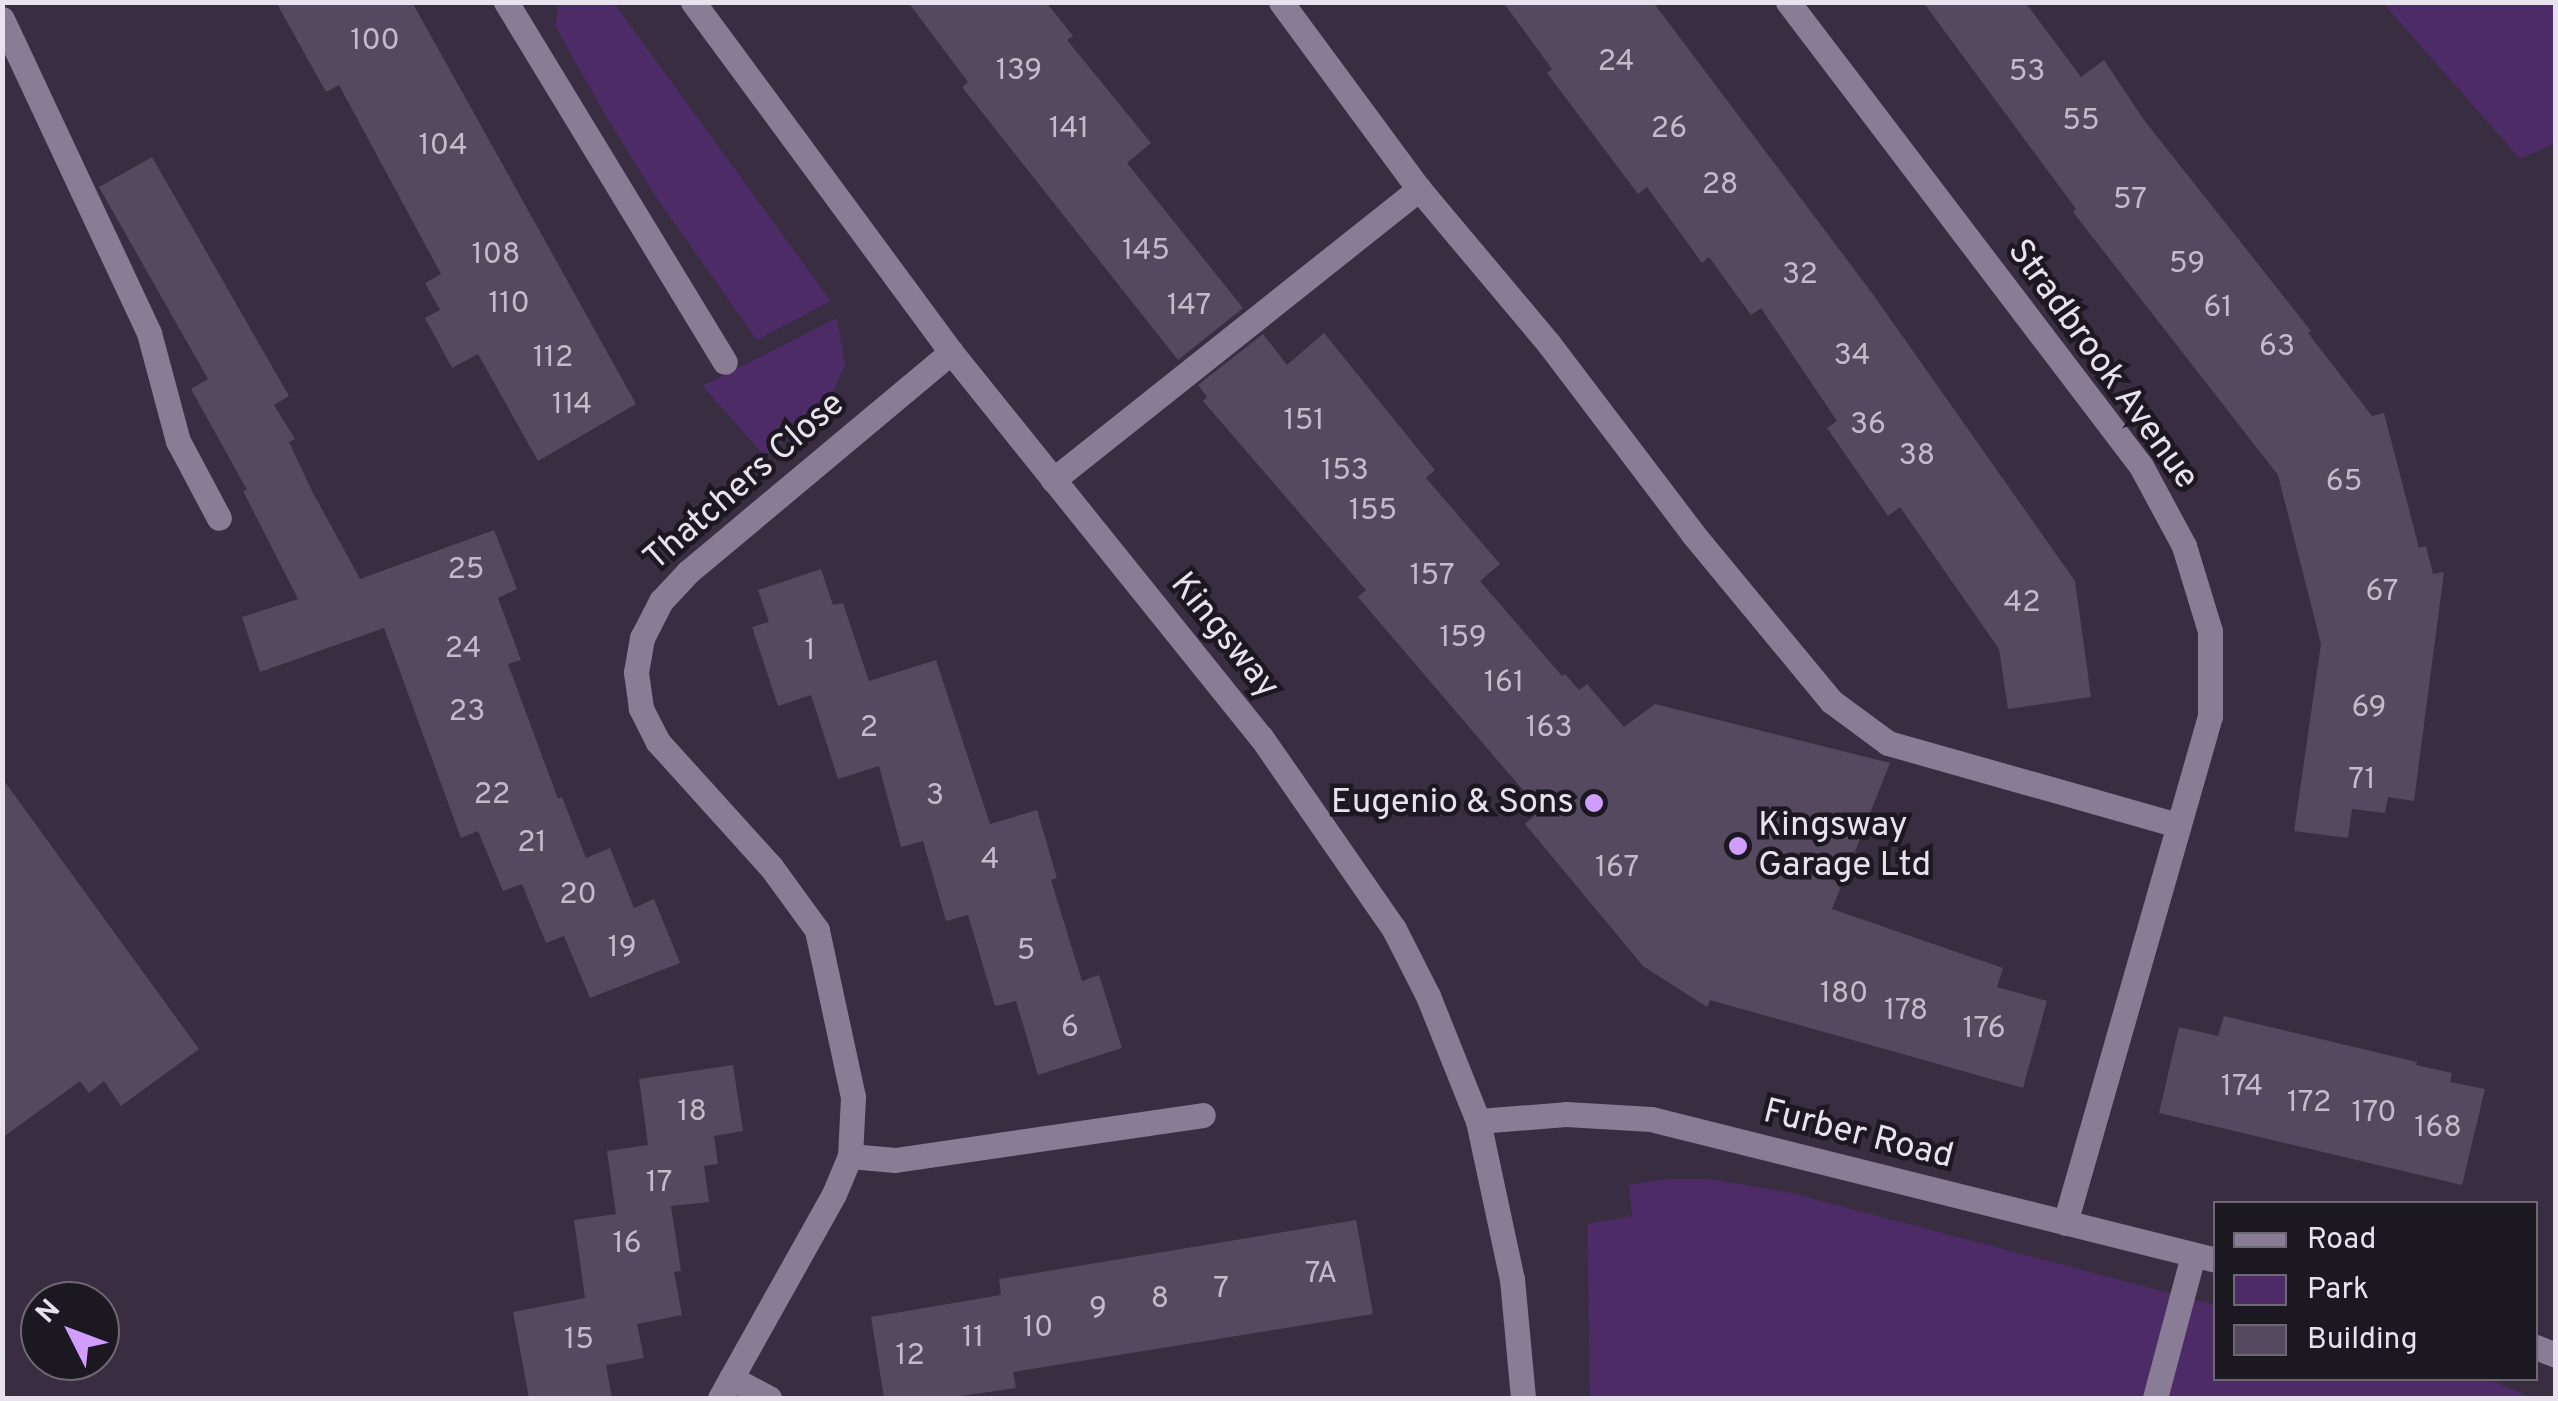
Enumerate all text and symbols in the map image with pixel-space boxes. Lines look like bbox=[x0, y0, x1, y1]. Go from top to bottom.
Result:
house number: 100 bbox=[350, 24, 400, 60]
house number: 24 bbox=[1598, 45, 1634, 81]
house number: 139 bbox=[996, 54, 1042, 90]
house number: 53 bbox=[2009, 55, 2045, 91]
house number: 55 bbox=[2062, 104, 2100, 140]
house number: 141 bbox=[1049, 112, 1089, 148]
house number: 26 bbox=[1651, 112, 1687, 148]
house number: 104 bbox=[418, 129, 468, 165]
house number: 28 bbox=[1702, 168, 1738, 204]
house number: 57 bbox=[2113, 183, 2147, 219]
street label: Stradbrook Avenue bbox=[1997, 231, 2207, 499]
house number: 145 bbox=[1122, 234, 1170, 270]
house number: 108 bbox=[472, 238, 520, 274]
house number: 59 bbox=[2169, 247, 2205, 283]
house number: 32 bbox=[1782, 258, 1818, 294]
house number: 110 bbox=[488, 287, 530, 323]
house number: 147 bbox=[1167, 289, 1211, 325]
house number: 61 bbox=[2203, 291, 2233, 327]
house number: 63 bbox=[2259, 330, 2295, 366]
house number: 34 bbox=[1834, 339, 1870, 375]
house number: 112 bbox=[533, 341, 573, 377]
street label: Thatchers Close bbox=[636, 384, 854, 580]
house number: 114 bbox=[552, 388, 592, 424]
house number: 151 bbox=[1283, 404, 1325, 440]
house number: 36 bbox=[1850, 408, 1886, 444]
house number: 38 bbox=[1899, 439, 1935, 475]
house number: 153 bbox=[1321, 454, 1369, 490]
house number: 65 bbox=[2326, 465, 2362, 501]
house number: 155 bbox=[1349, 494, 1397, 530]
house number: 25 bbox=[448, 553, 484, 589]
house number: 157 bbox=[1409, 559, 1455, 595]
street label: Kingsway bbox=[1161, 565, 1287, 707]
house number: 67 bbox=[2366, 575, 2398, 611]
house number: 42 bbox=[2004, 586, 2040, 622]
house number: 159 bbox=[1439, 621, 1487, 657]
house number: 24 bbox=[445, 632, 481, 668]
house number: 1 bbox=[804, 634, 816, 670]
house number: 161 bbox=[1484, 666, 1524, 702]
house number: 69 bbox=[2352, 691, 2386, 727]
house number: 23 bbox=[449, 695, 485, 731]
house number: 2 bbox=[860, 711, 878, 747]
house number: 163 bbox=[1525, 711, 1573, 747]
house number: 71 bbox=[2348, 763, 2376, 799]
house number: 22 bbox=[474, 778, 510, 814]
house number: 3 bbox=[926, 779, 944, 815]
place label: Eugenio & Sons bbox=[1331, 782, 1574, 824]
marker: Eugenio & Sons bbox=[1583, 792, 1605, 814]
place label: Kingsway Garage Ltd bbox=[1758, 805, 1931, 887]
house number: 21 bbox=[517, 826, 547, 862]
marker: Kingsway Garage Ltd bbox=[1727, 835, 1749, 857]
house number: 4 bbox=[981, 843, 999, 879]
house number: 167 bbox=[1595, 851, 1639, 887]
house number: 20 bbox=[559, 878, 597, 914]
house number: 19 bbox=[607, 931, 637, 967]
house number: 5 bbox=[1017, 934, 1035, 970]
house number: 180 bbox=[1820, 977, 1868, 1013]
house number: 178 bbox=[1884, 994, 1928, 1030]
house number: 6 bbox=[1061, 1011, 1079, 1047]
house number: 176 bbox=[1962, 1012, 2006, 1048]
house number: 174 bbox=[2221, 1070, 2263, 1106]
house number: 172 bbox=[2287, 1086, 2331, 1122]
street label: Furber Road bbox=[1759, 1091, 1957, 1179]
house number: 18 bbox=[677, 1095, 707, 1131]
house number: 170 bbox=[2351, 1096, 2397, 1132]
house number: 168 bbox=[2414, 1111, 2462, 1147]
house number: 17 bbox=[646, 1166, 672, 1202]
legend bbox=[2213, 1201, 2538, 1381]
text: Road bbox=[2307, 1222, 2376, 1259]
house number: 16 bbox=[612, 1227, 642, 1263]
house number: 7A bbox=[1305, 1257, 1337, 1293]
house number: 7 bbox=[1213, 1272, 1229, 1308]
text: Park bbox=[2307, 1272, 2369, 1309]
north arrow bbox=[20, 1281, 120, 1381]
house number: 8 bbox=[1151, 1282, 1169, 1318]
house number: 9 bbox=[1089, 1292, 1107, 1328]
text: N bbox=[29, 1293, 69, 1332]
house number: 10 bbox=[1023, 1311, 1053, 1347]
house number: 11 bbox=[962, 1321, 984, 1357]
text: Building bbox=[2307, 1322, 2418, 1359]
house number: 15 bbox=[564, 1323, 594, 1359]
house number: 12 bbox=[895, 1339, 925, 1375]

